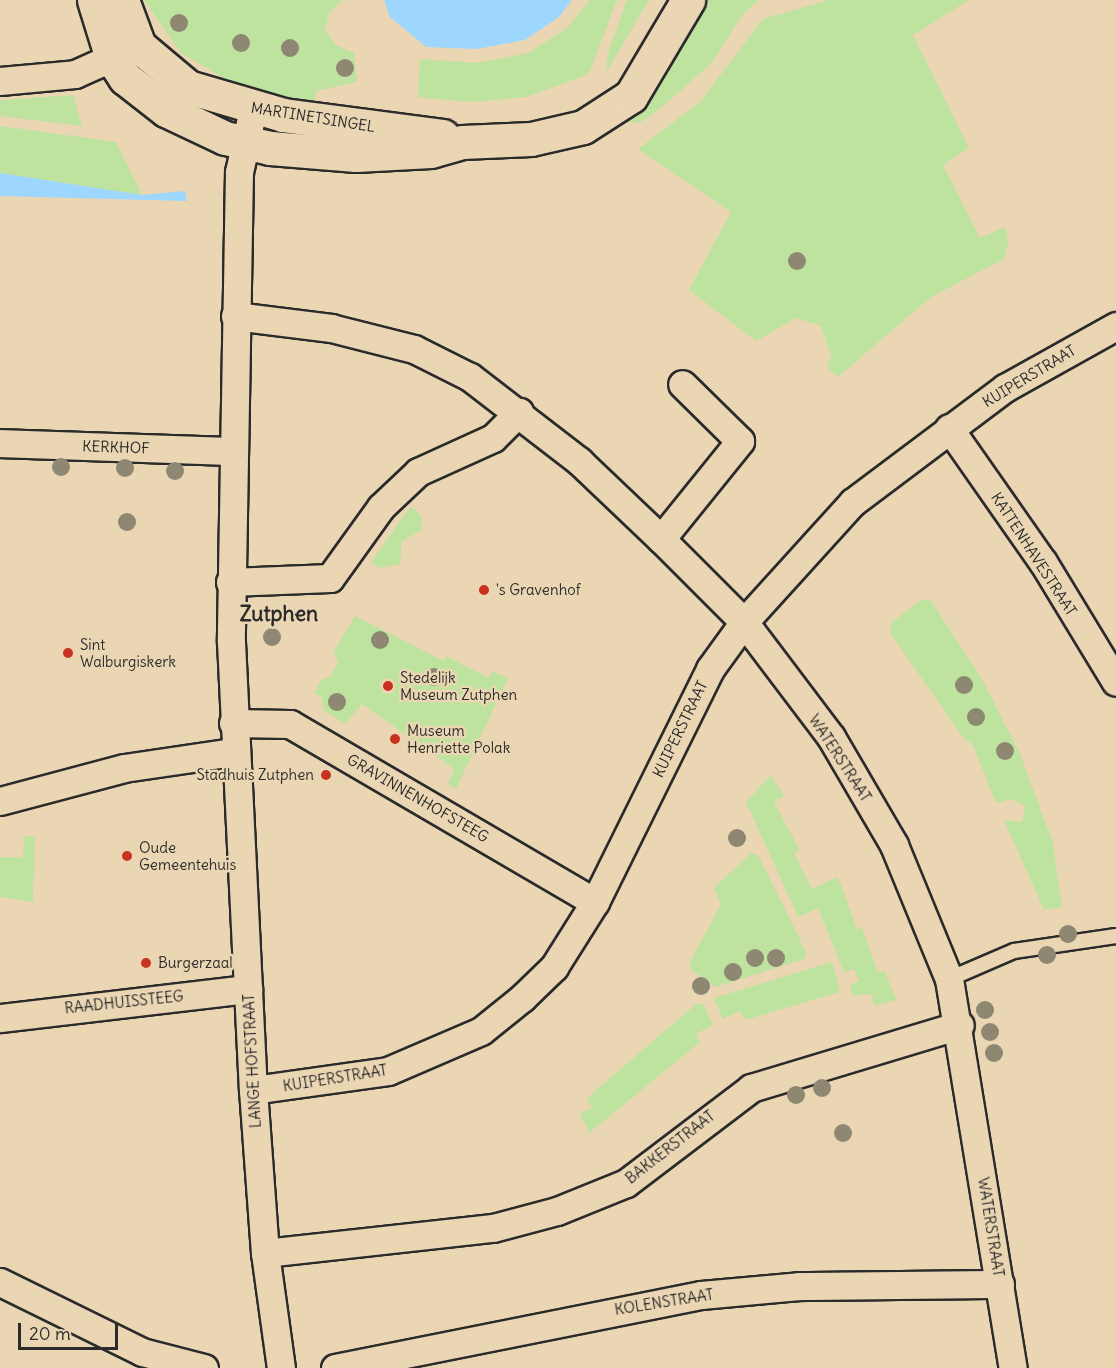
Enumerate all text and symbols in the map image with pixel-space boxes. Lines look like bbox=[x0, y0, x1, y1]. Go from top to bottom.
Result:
street label: MARTINETSINGEL bbox=[250, 98, 376, 136]
street label: KUIPERSTRAAT bbox=[979, 341, 1079, 411]
street label: KERKHOF bbox=[82, 437, 150, 457]
street label: KATTENHAVESTRAAT bbox=[987, 489, 1081, 619]
place label: 's Gravenhof bbox=[496, 581, 581, 599]
marker: 's Gravenhof bbox=[477, 583, 491, 597]
district label: Zutphen bbox=[240, 601, 318, 627]
place label: Sint Walburgiskerk bbox=[80, 635, 176, 670]
marker: Sint Walburgiskerk bbox=[61, 646, 75, 660]
place label: Stedelijk Museum Zutphen bbox=[400, 668, 517, 703]
street label: KUIPERSTRAAT bbox=[649, 678, 711, 780]
marker: Stedelijk Museum Zutphen bbox=[381, 679, 395, 693]
street label: WATERSTRAAT bbox=[805, 711, 875, 805]
place label: Museum Henriette Polak bbox=[407, 721, 510, 756]
marker: Museum Henriette Polak bbox=[388, 732, 402, 746]
street label: GRAVINNENHOFSTEEG bbox=[344, 750, 492, 846]
place label: Stadhuis Zutphen bbox=[196, 766, 314, 784]
marker: Stadhuis Zutphen bbox=[319, 768, 333, 782]
place label: Oude Gemeentehuis bbox=[139, 838, 236, 873]
marker: Oude Gemeentehuis bbox=[120, 849, 134, 863]
place label: Burgerzaal bbox=[158, 954, 233, 972]
marker: Burgerzaal bbox=[139, 956, 153, 970]
street label: RAADHUISSTEEG bbox=[64, 987, 184, 1017]
street label: LANGE HOFSTRAAT bbox=[239, 993, 265, 1129]
street label: KUIPERSTRAAT bbox=[282, 1061, 388, 1095]
street label: BAKKERSTRAAT bbox=[622, 1107, 718, 1187]
street label: WATERSTRAAT bbox=[974, 1176, 1008, 1278]
street label: KOLENSTRAAT bbox=[613, 1285, 715, 1319]
scale bar bbox=[21, 1311, 122, 1349]
text: 20 m bbox=[29, 1322, 71, 1345]

